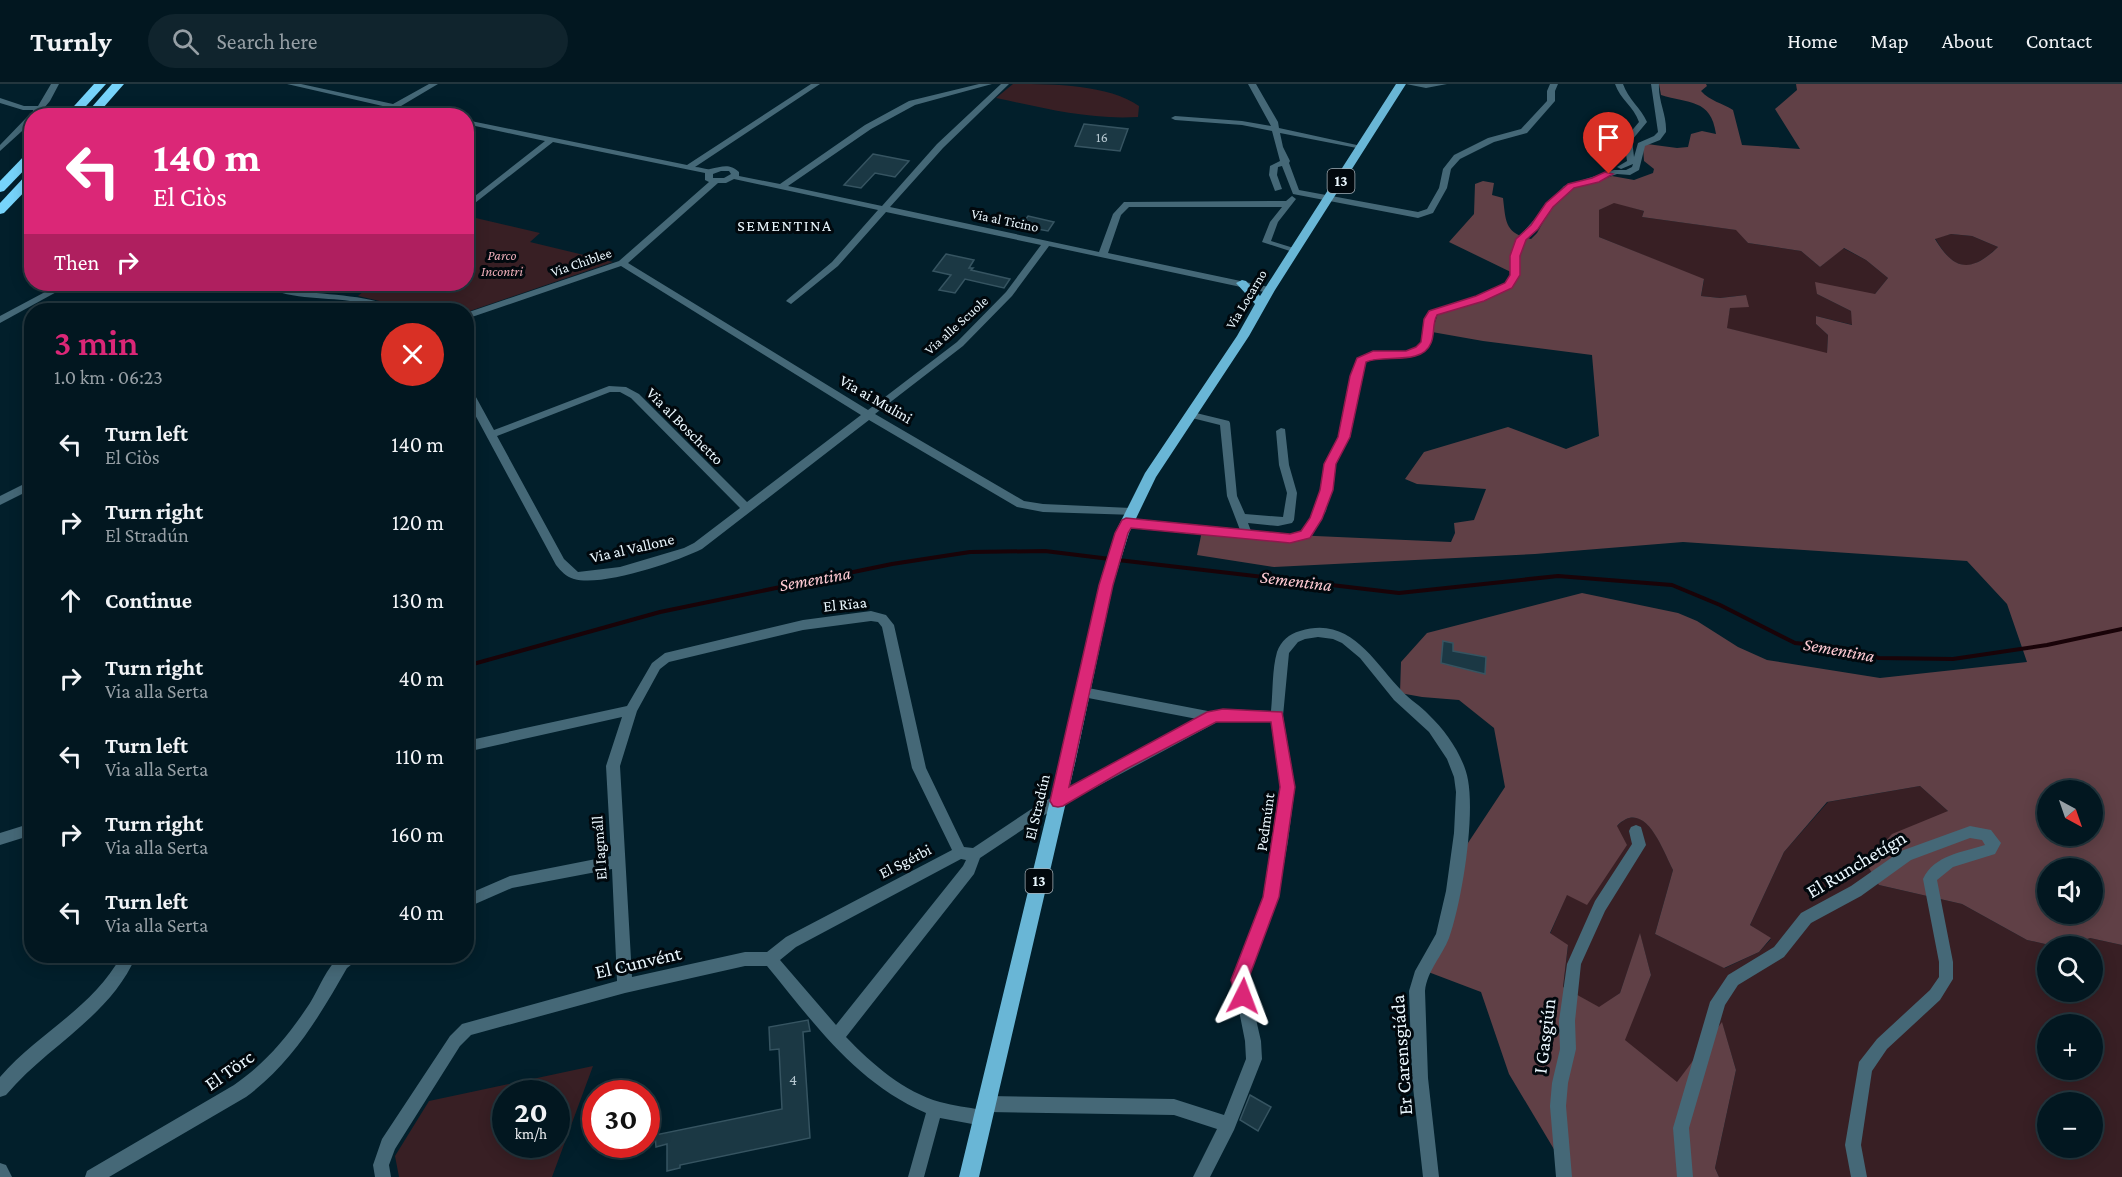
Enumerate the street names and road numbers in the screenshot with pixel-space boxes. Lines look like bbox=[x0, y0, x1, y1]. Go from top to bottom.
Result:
road number: 13 bbox=[1328, 169, 1354, 193]
street label: Via al Ticino bbox=[970, 205, 1040, 235]
street label: Via Chiblee bbox=[549, 244, 613, 280]
street label: Via Locarno bbox=[1222, 266, 1270, 331]
street label: Via alle Scuole bbox=[921, 292, 991, 358]
street label: Via ai Mulini bbox=[837, 371, 915, 427]
street label: Via al Boschetto bbox=[643, 384, 727, 468]
street label: Via al Vallone bbox=[588, 530, 676, 566]
street label: El Rïaa bbox=[822, 593, 868, 615]
street label: El Stradún bbox=[1021, 772, 1053, 842]
street label: Pedmúnt bbox=[1253, 791, 1278, 852]
street label: El Iagmáll bbox=[588, 815, 611, 881]
street label: El Runchetígn bbox=[1802, 826, 1910, 903]
street label: El Sgérbi bbox=[876, 841, 934, 882]
road number: 13 bbox=[1026, 869, 1052, 893]
street label: El Cunvént bbox=[593, 941, 684, 983]
street label: Er Carensgiáda bbox=[1386, 994, 1417, 1116]
street label: I Gasgiún bbox=[1528, 997, 1561, 1075]
street label: El Törc bbox=[200, 1045, 258, 1095]

